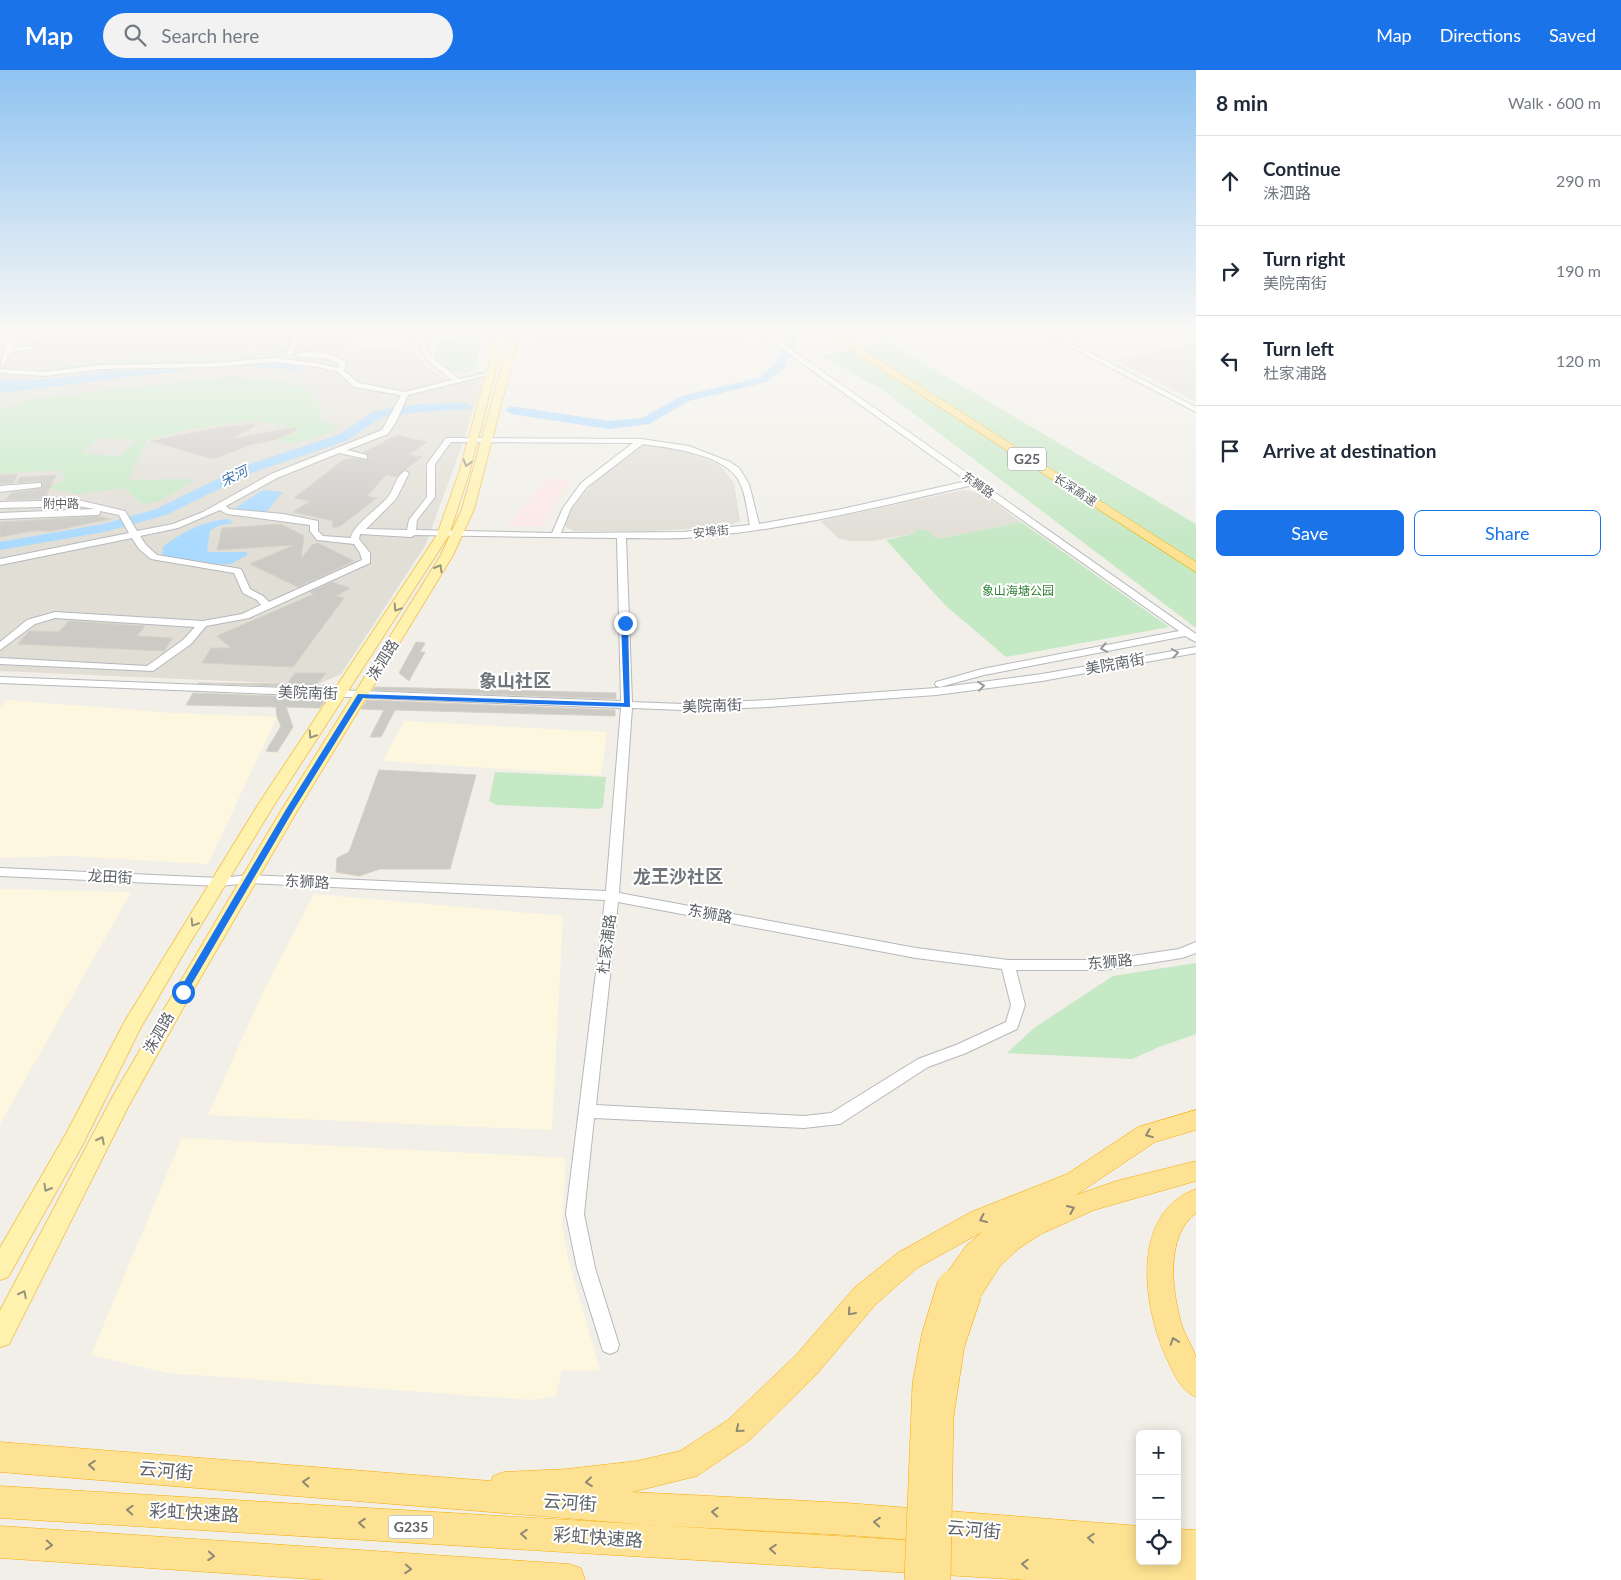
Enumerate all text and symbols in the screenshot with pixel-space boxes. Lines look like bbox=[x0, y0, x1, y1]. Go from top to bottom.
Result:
search box bbox=[103, 13, 453, 58]
text: Map bbox=[25, 21, 73, 50]
icon: search bbox=[121, 21, 149, 49]
text: Search here bbox=[161, 24, 259, 47]
text: Map bbox=[1376, 24, 1412, 46]
text: Directions bbox=[1440, 24, 1521, 46]
text: Saved bbox=[1549, 24, 1596, 46]
text: 8 min bbox=[1216, 90, 1268, 115]
text: Walk · 600 m bbox=[1508, 93, 1601, 112]
text: Continue bbox=[1263, 157, 1341, 180]
icon: ahead bbox=[1216, 167, 1244, 195]
text: 290 m bbox=[1556, 171, 1601, 190]
text: 洙泗路 bbox=[1263, 183, 1311, 202]
text: Turn right bbox=[1263, 247, 1345, 270]
icon: right bbox=[1216, 257, 1244, 285]
text: 190 m bbox=[1556, 261, 1601, 280]
text: 美院南街 bbox=[1263, 273, 1327, 292]
text: Turn left bbox=[1263, 337, 1334, 360]
icon: left bbox=[1216, 347, 1244, 375]
text: 120 m bbox=[1556, 351, 1601, 370]
text: 杜家浦路 bbox=[1263, 363, 1327, 382]
icon: arrive bbox=[1216, 437, 1244, 465]
text: Arrive at destination bbox=[1263, 439, 1436, 462]
road number: G25 bbox=[1008, 448, 1046, 470]
one-way arrow bbox=[462, 458, 472, 467]
water label: 宋河 bbox=[217, 460, 253, 489]
street label: 东狮路 bbox=[959, 468, 997, 501]
street label: 长深高速 bbox=[1051, 470, 1099, 509]
street label: 附中路 bbox=[43, 496, 79, 511]
button: Save bbox=[1216, 510, 1404, 556]
button: Share bbox=[1414, 510, 1601, 556]
street label: 安埠街 bbox=[692, 522, 730, 541]
one-way arrow bbox=[433, 564, 443, 573]
park label: 象山海塘公园 bbox=[982, 583, 1054, 598]
one-way arrow bbox=[394, 603, 403, 612]
route end bbox=[614, 612, 637, 635]
street label: 洙泗路 bbox=[363, 636, 402, 683]
one-way arrow bbox=[1100, 643, 1109, 653]
street label: 美院南街 bbox=[1084, 649, 1146, 677]
one-way arrow bbox=[1171, 649, 1180, 659]
district label: 象山社区 bbox=[479, 669, 551, 691]
one-way arrow bbox=[977, 681, 985, 692]
street label: 美院南街 bbox=[278, 682, 338, 702]
street label: 美院南街 bbox=[682, 695, 742, 715]
one-way arrow bbox=[309, 730, 319, 739]
district label: 龙王沙社区 bbox=[633, 865, 723, 887]
street label: 龙田街 bbox=[87, 866, 133, 886]
street label: 东狮路 bbox=[284, 871, 330, 891]
street label: 东狮路 bbox=[686, 900, 734, 926]
street label: 杜家浦路 bbox=[593, 913, 619, 975]
one-way arrow bbox=[190, 918, 200, 927]
street label: 东狮路 bbox=[1087, 950, 1133, 972]
route start bbox=[172, 981, 195, 1004]
street label: 洙泗路 bbox=[139, 1009, 177, 1056]
one-way arrow bbox=[1145, 1128, 1154, 1138]
one-way arrow bbox=[95, 1136, 105, 1145]
one-way arrow bbox=[43, 1183, 53, 1192]
one-way arrow bbox=[1066, 1205, 1075, 1216]
one-way arrow bbox=[979, 1213, 988, 1224]
one-way arrow bbox=[17, 1290, 28, 1299]
one-way arrow bbox=[848, 1306, 857, 1315]
one-way arrow bbox=[1170, 1337, 1180, 1345]
one-way arrow bbox=[736, 1424, 745, 1432]
map controls bbox=[1136, 1430, 1181, 1565]
button: + bbox=[1136, 1430, 1181, 1475]
street label: 云河街 bbox=[138, 1457, 194, 1483]
one-way arrow bbox=[87, 1459, 95, 1470]
button: − bbox=[1136, 1475, 1181, 1520]
one-way arrow bbox=[584, 1476, 592, 1487]
one-way arrow bbox=[302, 1477, 310, 1488]
street label: 云河街 bbox=[542, 1489, 598, 1515]
street label: 彩虹快速路 bbox=[149, 1499, 240, 1525]
one-way arrow bbox=[125, 1504, 133, 1515]
one-way arrow bbox=[710, 1507, 718, 1518]
road number: G235 bbox=[388, 1515, 434, 1538]
street label: 云河街 bbox=[946, 1516, 1002, 1542]
one-way arrow bbox=[872, 1517, 880, 1528]
one-way arrow bbox=[357, 1518, 365, 1529]
button: locate bbox=[1136, 1520, 1181, 1565]
street label: 彩虹快速路 bbox=[552, 1523, 644, 1551]
one-way arrow bbox=[520, 1528, 528, 1539]
one-way arrow bbox=[1087, 1533, 1095, 1544]
one-way arrow bbox=[45, 1539, 53, 1550]
one-way arrow bbox=[769, 1544, 777, 1555]
one-way arrow bbox=[207, 1550, 215, 1561]
one-way arrow bbox=[1021, 1559, 1029, 1570]
one-way arrow bbox=[404, 1564, 412, 1575]

